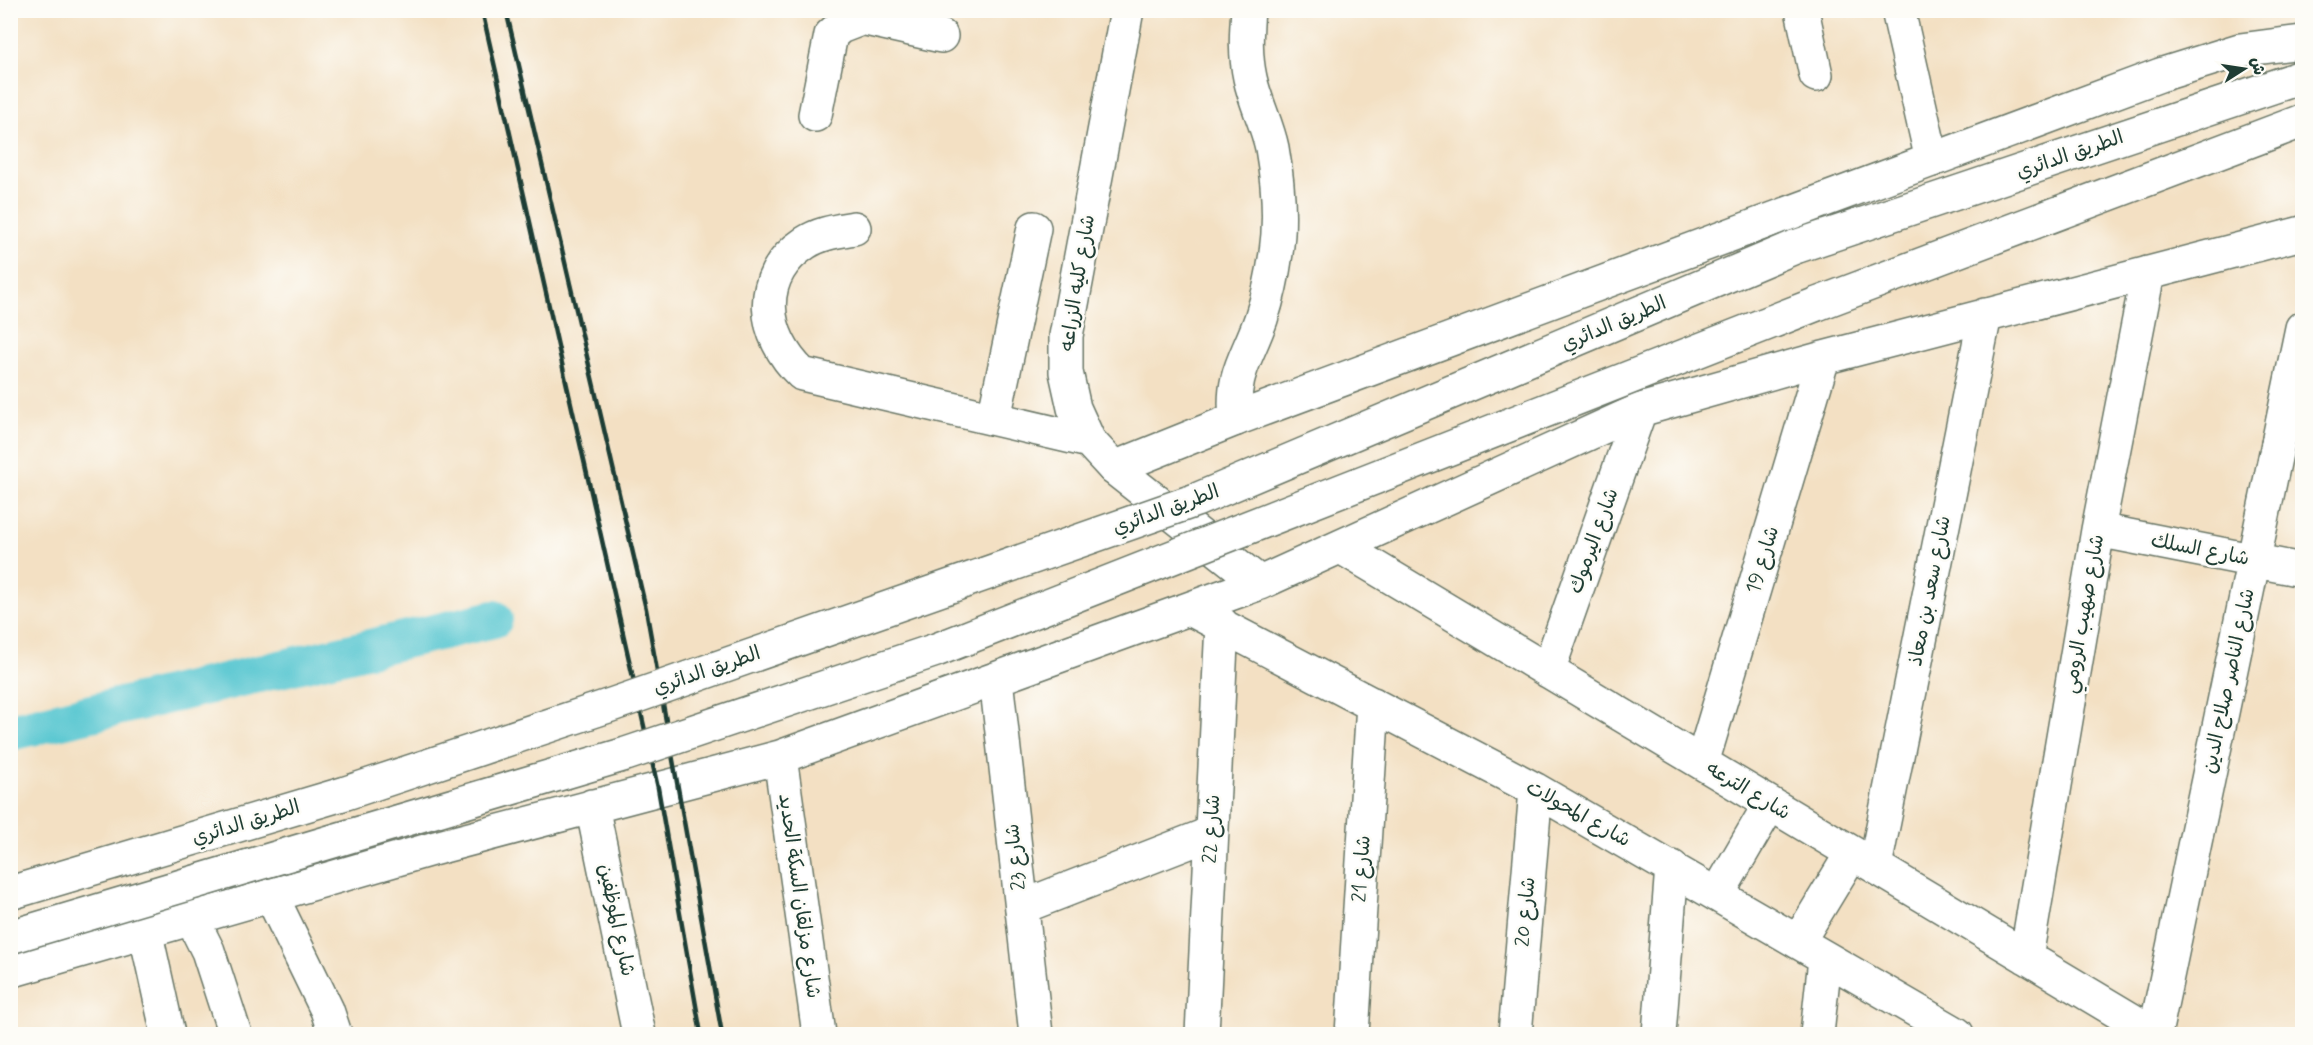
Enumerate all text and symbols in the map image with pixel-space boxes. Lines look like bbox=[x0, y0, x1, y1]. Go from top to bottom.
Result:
north arrow bbox=[2214, 39, 2274, 99]
text: ش bbox=[2245, 55, 2269, 77]
street label: الطريق الدائري bbox=[2013, 124, 2127, 186]
street label: شارع كليه الزراعه bbox=[1054, 213, 1102, 353]
street label: الطريق الدائري bbox=[1557, 290, 1671, 358]
street label: الطريق الدائري bbox=[1109, 478, 1223, 542]
street label: شارع اليرموك bbox=[1562, 484, 1626, 598]
street label: شارع سعد بن معاذ bbox=[1902, 513, 1958, 669]
street label: شارع 19 bbox=[1740, 523, 1786, 597]
street label: شارع السلك bbox=[2148, 527, 2252, 573]
street label: شارع صهيب الرومي bbox=[2057, 532, 2114, 696]
street label: شارع الناصر صلاح الدين bbox=[2196, 586, 2262, 776]
street label: الطريق الدائري bbox=[650, 640, 764, 702]
street label: شارع الترعه bbox=[1701, 755, 1795, 827]
street label: شارع المحولات bbox=[1521, 774, 1635, 854]
street label: شارع مزلقان السكة الحديد bbox=[771, 792, 827, 1000]
street label: الطريق الدائري bbox=[189, 794, 303, 852]
street label: شارع 22 bbox=[1197, 794, 1227, 864]
street label: شارع 23 bbox=[999, 822, 1033, 892]
street label: شارع 21 bbox=[1346, 835, 1378, 903]
street label: شارع الموظفين bbox=[591, 861, 641, 979]
street label: شارع 20 bbox=[1510, 876, 1542, 948]

